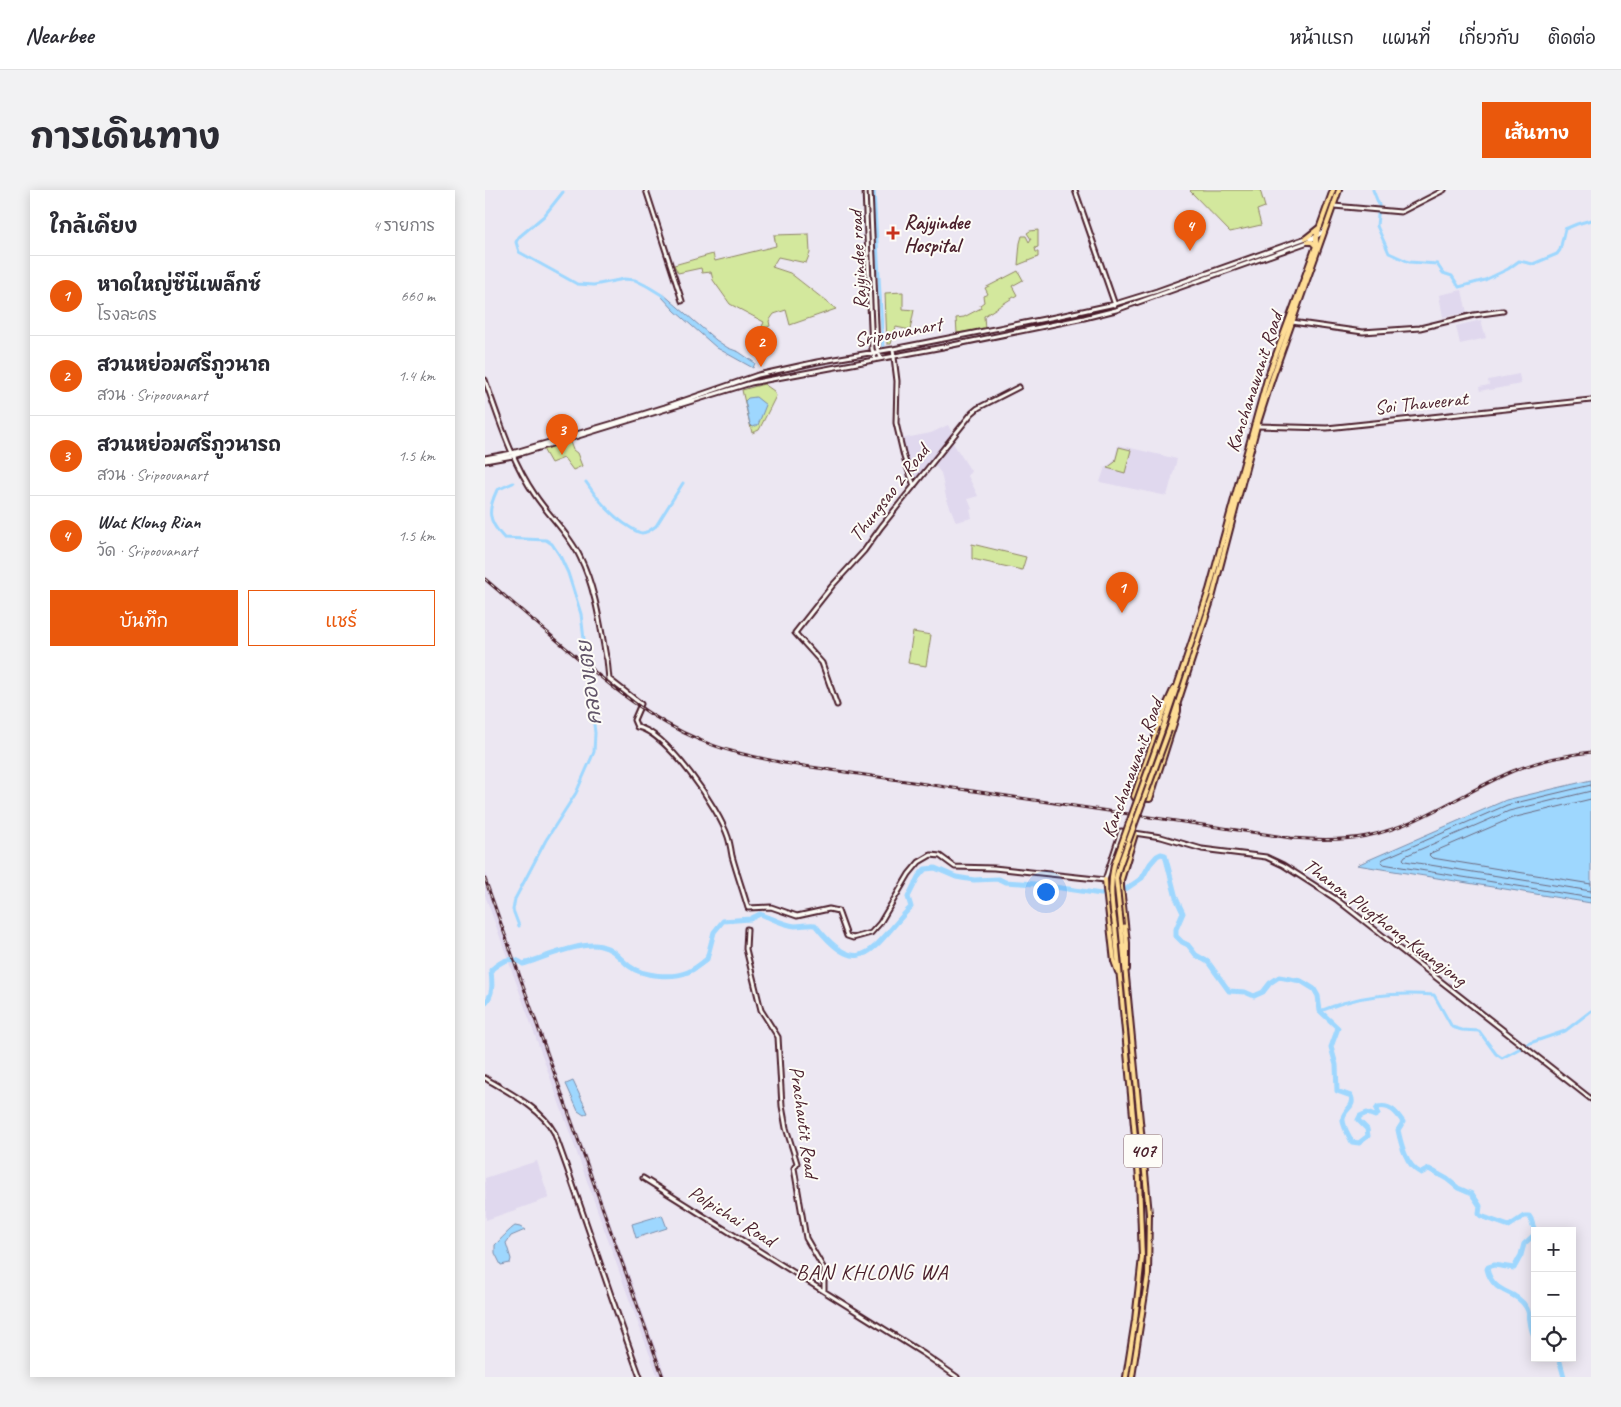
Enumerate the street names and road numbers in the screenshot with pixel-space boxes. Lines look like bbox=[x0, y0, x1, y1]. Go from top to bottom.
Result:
street label: Rajyindee road bbox=[843, 207, 873, 310]
street label: Kanchanawanit Road bbox=[1220, 306, 1289, 455]
street label: Sripoovanart bbox=[852, 311, 947, 353]
street label: Soi Thaveerat bbox=[1373, 385, 1471, 420]
street label: Thungsao 2 Road bbox=[843, 437, 937, 547]
street label: Kanchanawanit Road bbox=[1095, 692, 1170, 841]
street label: Thanon Plugthong-Kuangjong bbox=[1298, 852, 1473, 993]
street label: Prachautit Road bbox=[784, 1065, 825, 1182]
road number: 407 bbox=[1124, 1134, 1162, 1168]
street label: Polpichai Road bbox=[684, 1180, 783, 1254]

